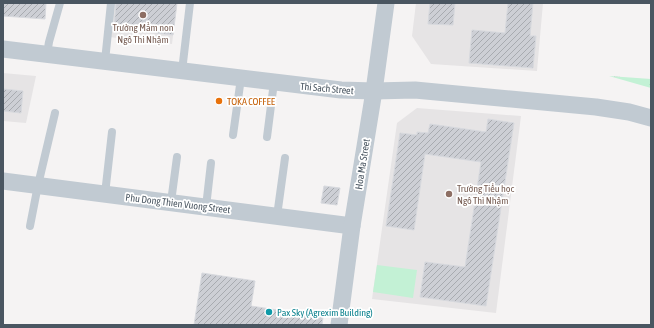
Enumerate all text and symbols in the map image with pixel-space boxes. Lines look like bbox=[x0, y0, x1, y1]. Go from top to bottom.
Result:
marker: Trường Mầm non Ngô Thì Nhậm bbox=[138, 10, 148, 20]
place label: Trường Mầm non Ngô Thì Nhậm bbox=[112, 22, 174, 45]
street label: Thi Sach Street bbox=[300, 81, 354, 96]
marker: TOKA COFFEE bbox=[214, 96, 224, 106]
place label: TOKA COFFEE bbox=[227, 96, 276, 107]
street label: Hoa Ma Street bbox=[353, 138, 372, 190]
place label: Trường Tiểu học Ngô Thì Nhậm bbox=[457, 183, 515, 206]
marker: Trường Tiểu học Ngô Thì Nhậm bbox=[444, 189, 454, 199]
street label: Phu Dong Thien Vuong Street bbox=[125, 192, 231, 215]
marker: Pax Sky (Agrexim Building) bbox=[264, 307, 274, 317]
place label: Pax Sky (Agrexim Building) bbox=[277, 307, 373, 318]

